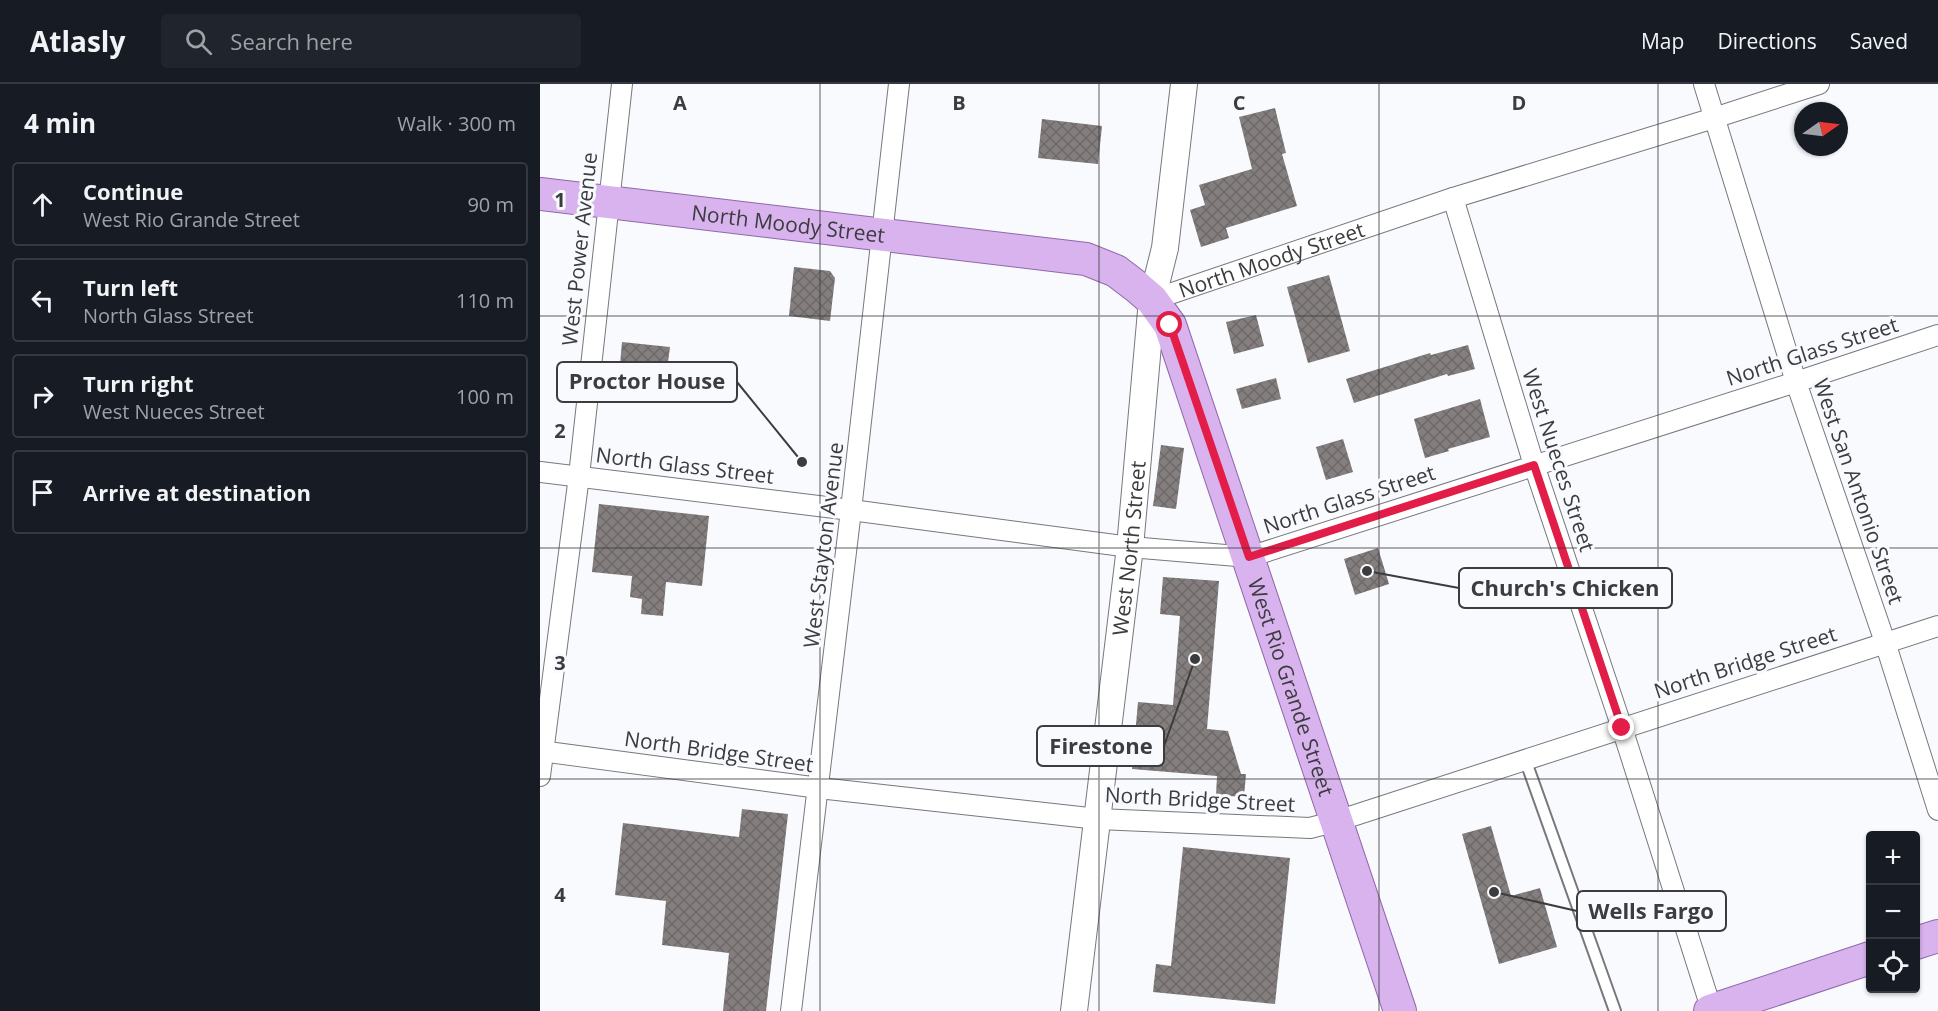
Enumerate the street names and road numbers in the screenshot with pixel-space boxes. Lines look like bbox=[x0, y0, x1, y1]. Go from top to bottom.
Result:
street label: West Power Avenue bbox=[555, 151, 603, 347]
street label: North Moody Street bbox=[690, 198, 887, 249]
street label: North Moody Street bbox=[1175, 215, 1368, 304]
street label: North Glass Street bbox=[1722, 310, 1902, 392]
street label: West Nueces Street bbox=[1516, 365, 1602, 555]
street label: West San Antonio Street bbox=[1807, 374, 1911, 608]
street label: North Glass Street bbox=[594, 440, 776, 490]
street label: West Stayton Avenue bbox=[796, 441, 850, 649]
street label: North Glass Street bbox=[1259, 458, 1439, 540]
street label: West North Street bbox=[1105, 460, 1152, 637]
street label: West Rio Grande Street bbox=[1242, 575, 1341, 799]
street label: North Bridge Street bbox=[1650, 619, 1840, 705]
street label: North Bridge Street bbox=[623, 724, 815, 778]
street label: North Bridge Street bbox=[1104, 780, 1296, 818]

